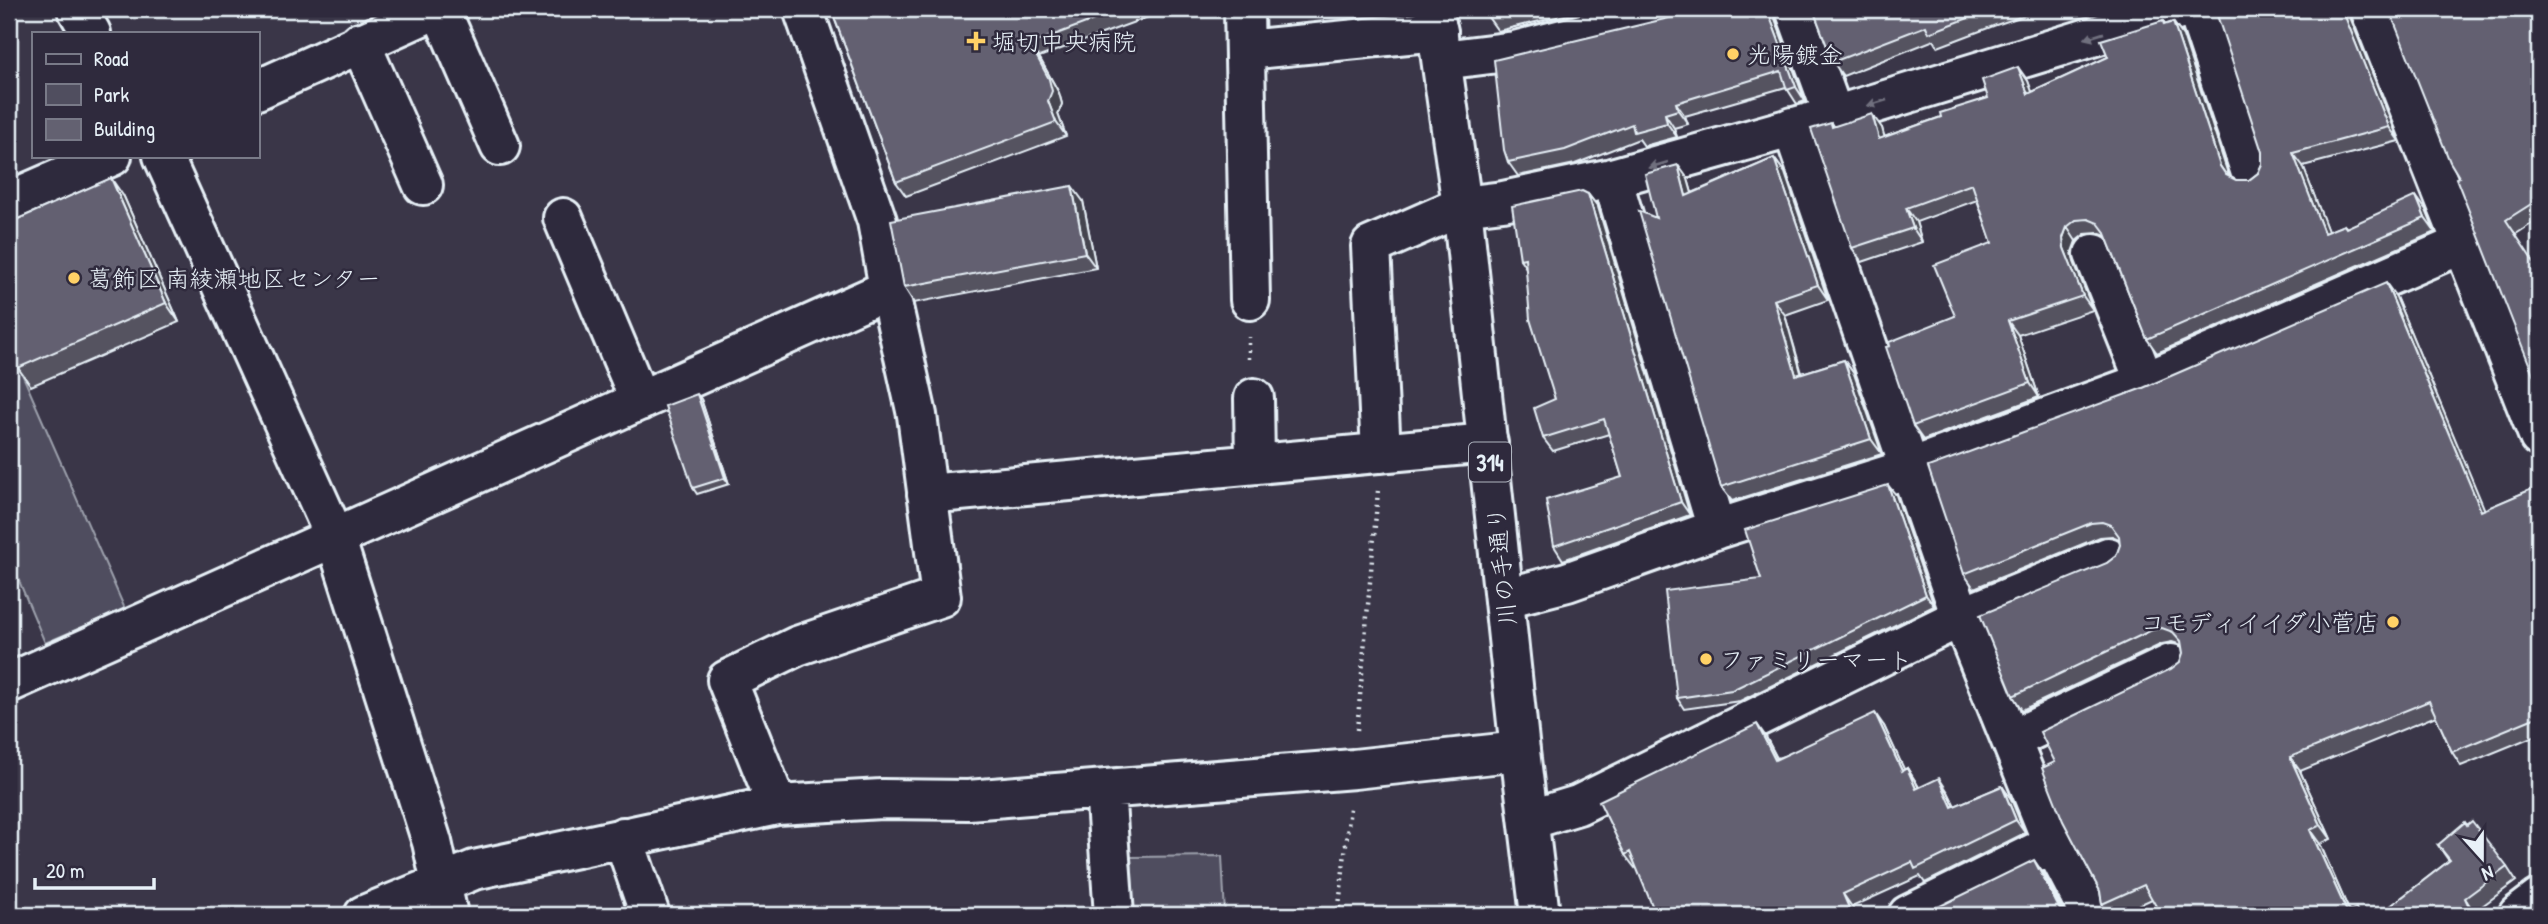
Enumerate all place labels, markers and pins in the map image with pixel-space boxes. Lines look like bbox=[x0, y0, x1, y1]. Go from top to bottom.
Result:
place label: 堀切中央病院 bbox=[992, 25, 1136, 57]
marker: 堀切中央病院 bbox=[966, 31, 986, 51]
place label: 光陽鍍金 bbox=[1747, 38, 1843, 70]
marker: 光陽鍍金 bbox=[1725, 46, 1741, 62]
place label: 葛飾区 南綾瀬地区センター bbox=[88, 262, 381, 294]
marker: 葛飾区 南綾瀬地区センター bbox=[66, 270, 82, 286]
place label: コモディイイダ小菅店 bbox=[2140, 606, 2379, 638]
marker: コモディイイダ小菅店 bbox=[2385, 614, 2401, 630]
place label: ファミリーマート bbox=[1720, 643, 1912, 675]
marker: ファミリーマート bbox=[1698, 651, 1714, 667]

